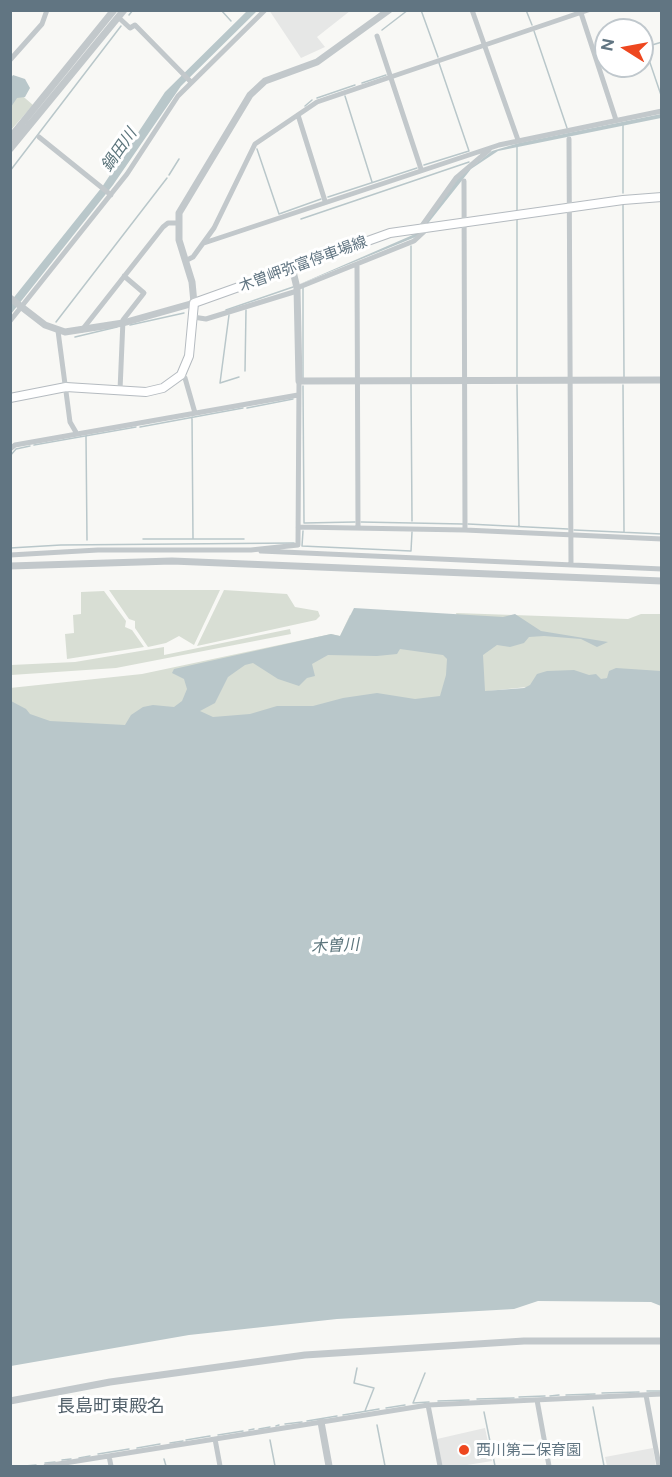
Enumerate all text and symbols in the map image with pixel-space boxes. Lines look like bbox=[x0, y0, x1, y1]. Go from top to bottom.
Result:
north arrow bbox=[594, 18, 654, 78]
text: N bbox=[597, 37, 618, 53]
water label: 鍋田川 bbox=[97, 125, 141, 175]
street label: 木曽岬弥富停車場線 bbox=[236, 232, 370, 296]
water label: 木曽川 bbox=[311, 935, 359, 957]
district label: 長島町東殿名 bbox=[57, 1395, 165, 1417]
place label: 西川第二保育園 bbox=[476, 1441, 581, 1459]
marker: 西川第二保育園 bbox=[457, 1443, 471, 1457]

